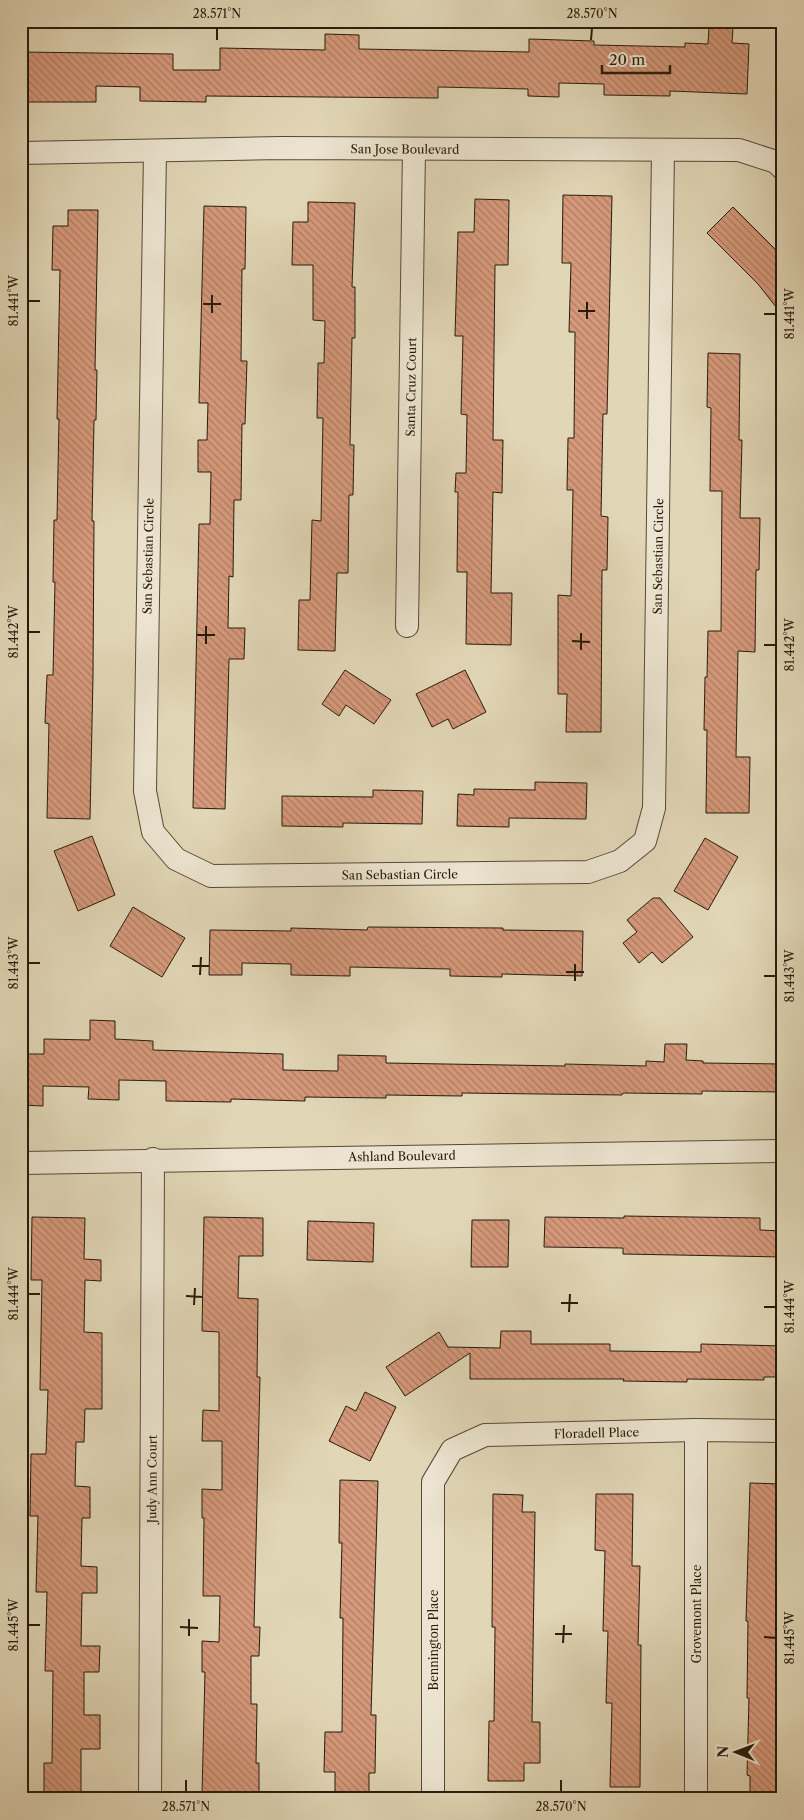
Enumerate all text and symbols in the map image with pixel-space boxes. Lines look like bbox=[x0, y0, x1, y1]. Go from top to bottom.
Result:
text: 28.571°N bbox=[193, 6, 241, 21]
text: 28.570°N bbox=[566, 6, 618, 21]
scale bar bbox=[602, 42, 669, 74]
text: 20 m bbox=[609, 50, 645, 69]
street label: San Jose Boulevard bbox=[351, 141, 460, 156]
text: 81.441°W bbox=[6, 275, 21, 327]
text: 81.441°W bbox=[782, 288, 797, 340]
street label: Santa Cruz Court bbox=[402, 337, 419, 437]
street label: San Sebastian Circle bbox=[139, 498, 157, 614]
street label: San Sebastian Circle bbox=[649, 498, 666, 615]
text: 81.442°W bbox=[6, 605, 21, 659]
text: 81.442°W bbox=[782, 618, 797, 672]
street label: San Sebastian Circle bbox=[342, 866, 458, 882]
text: 81.443°W bbox=[6, 936, 21, 989]
text: 81.443°W bbox=[782, 949, 797, 1002]
street label: Ashland Boulevard bbox=[347, 1147, 457, 1164]
text: 81.444°W bbox=[6, 1267, 21, 1321]
text: 81.444°W bbox=[782, 1280, 797, 1334]
street label: Floradell Place bbox=[554, 1424, 640, 1441]
street label: Judy Ann Court bbox=[144, 1434, 159, 1525]
street label: Grovemont Place bbox=[689, 1564, 704, 1663]
street label: Bennington Place bbox=[426, 1589, 441, 1690]
text: 81.445°W bbox=[6, 1598, 21, 1651]
text: 81.445°W bbox=[782, 1611, 797, 1664]
north arrow bbox=[712, 1728, 762, 1778]
text: N bbox=[714, 1746, 732, 1758]
text: 28.571°N bbox=[162, 1799, 210, 1814]
text: 28.570°N bbox=[535, 1799, 587, 1814]

